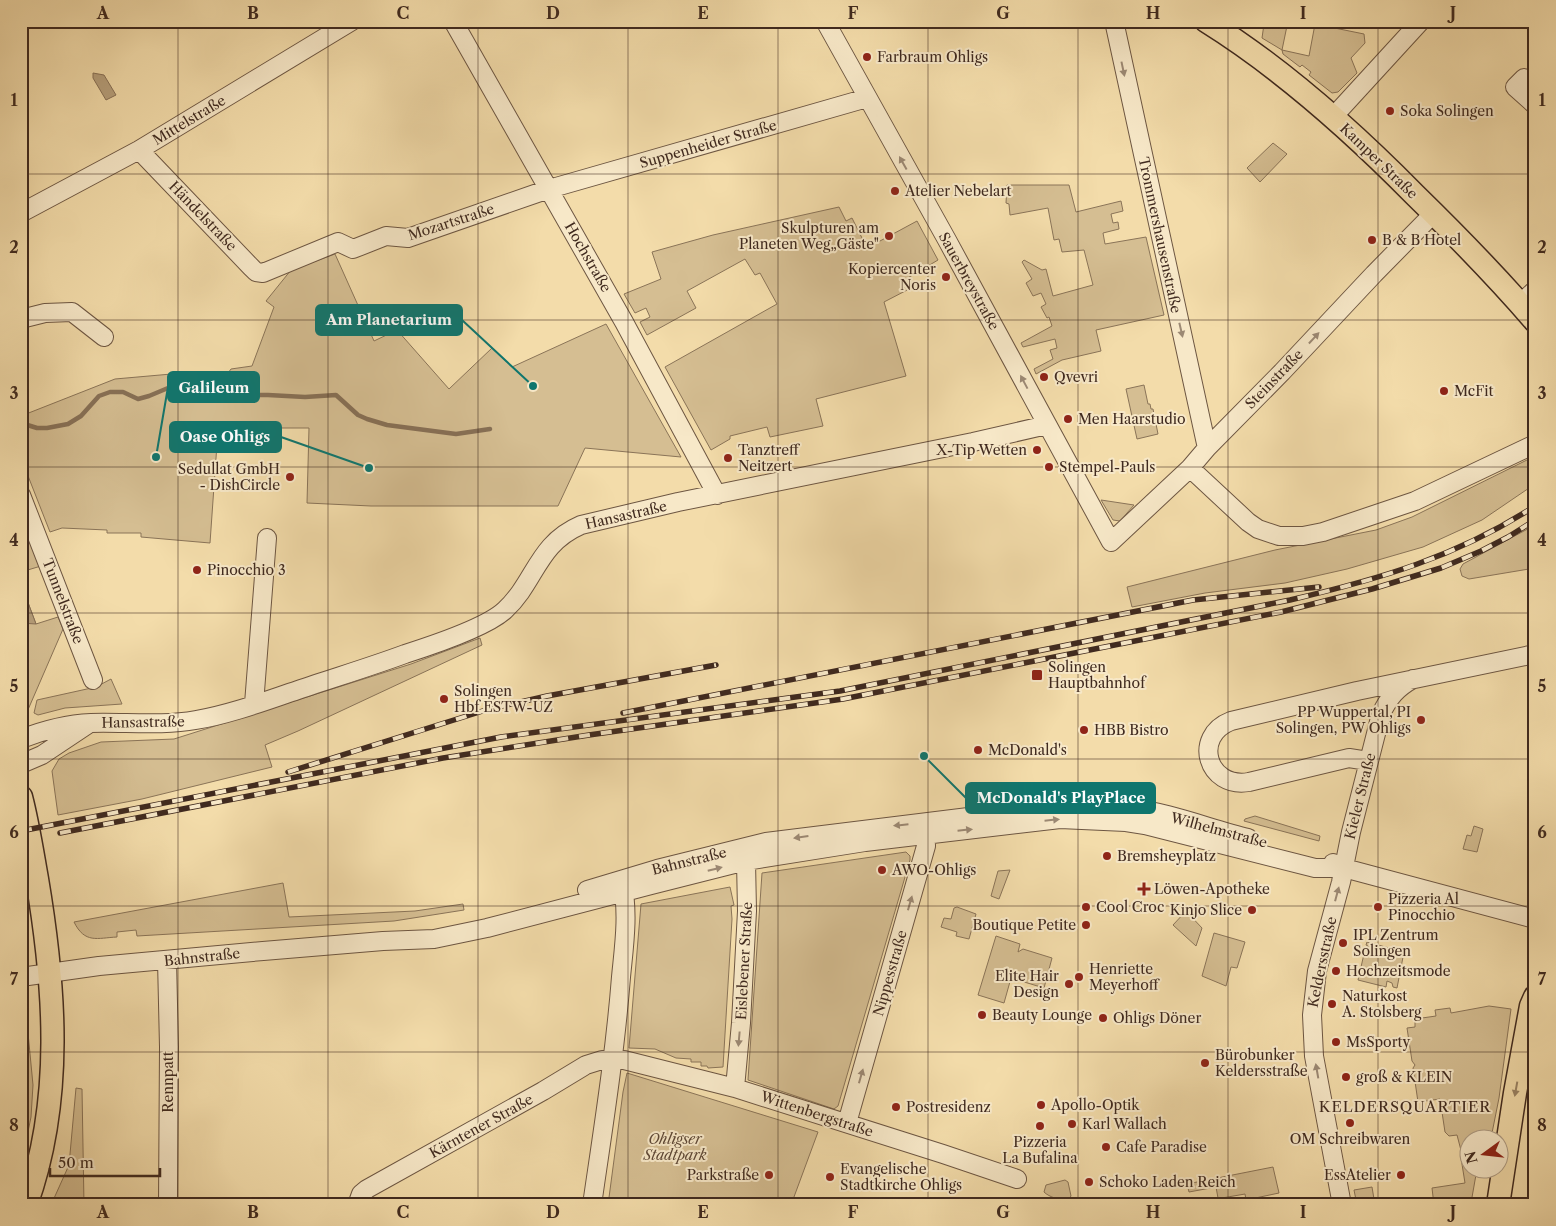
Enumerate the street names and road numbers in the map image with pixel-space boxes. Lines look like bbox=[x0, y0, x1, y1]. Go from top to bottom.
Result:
street label: Mittelstraße bbox=[149, 91, 229, 149]
street label: Suppenheider Straße bbox=[637, 116, 779, 172]
street label: Kamper Straße bbox=[1336, 119, 1422, 203]
street label: Trommershausenstraße bbox=[1135, 155, 1185, 315]
street label: Händelstraße bbox=[165, 177, 241, 255]
street label: Mozartstraße bbox=[406, 200, 497, 244]
street label: Hochstraße bbox=[561, 219, 615, 295]
street label: Sauerbreystraße bbox=[935, 229, 1003, 333]
street label: Steinstraße bbox=[1241, 345, 1307, 413]
street label: Hansastraße bbox=[583, 497, 669, 533]
street label: Tunnelstraße bbox=[38, 556, 88, 646]
street label: Hansastraße bbox=[101, 712, 185, 732]
street label: Kieler Straße bbox=[1341, 751, 1379, 841]
street label: Wilhelmstraße bbox=[1168, 808, 1269, 852]
street label: Bahnstraße bbox=[650, 843, 728, 879]
street label: Eislebener Straße bbox=[732, 901, 756, 1021]
street label: Keldersstraße bbox=[1304, 915, 1340, 1009]
street label: Nippesstraße bbox=[869, 928, 911, 1018]
street label: Bahnstraße bbox=[163, 944, 241, 970]
street label: Rennpatt bbox=[159, 1051, 177, 1113]
street label: Wittenbergstraße bbox=[757, 1087, 876, 1141]
street label: Kärntener Straße bbox=[426, 1090, 536, 1162]

